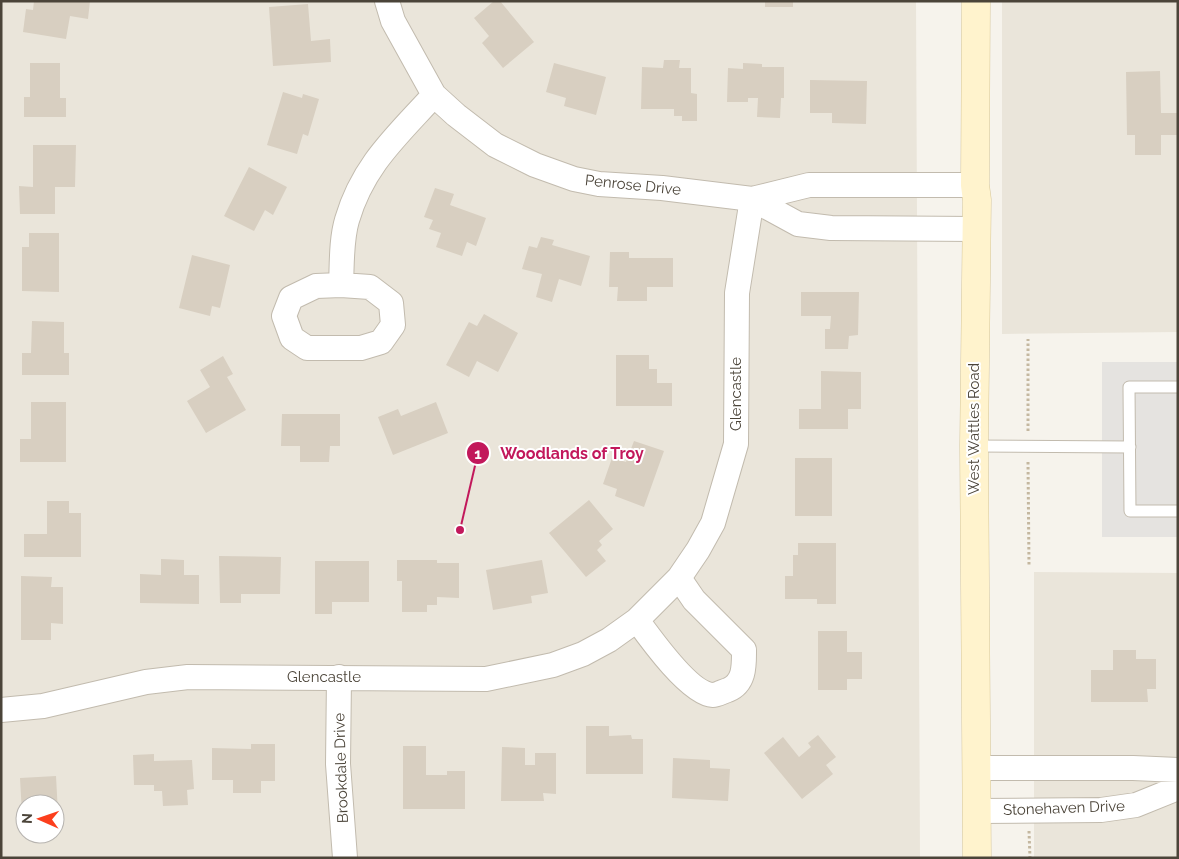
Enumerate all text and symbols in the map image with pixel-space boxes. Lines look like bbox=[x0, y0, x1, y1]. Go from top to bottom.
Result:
street label: Penrose Drive bbox=[584, 171, 682, 199]
street label: Glencastle bbox=[727, 357, 745, 431]
street label: West Wattles Road bbox=[965, 363, 983, 495]
callout: Woodlands of Troy bbox=[465, 438, 655, 469]
text: Woodlands of Troy bbox=[500, 444, 644, 463]
text: 1 bbox=[474, 445, 482, 463]
street label: Glencastle bbox=[287, 668, 361, 686]
street label: Brookdale Drive bbox=[330, 712, 352, 823]
north arrow bbox=[15, 794, 65, 844]
street label: Stonehaven Drive bbox=[1003, 797, 1125, 819]
text: N bbox=[19, 813, 35, 824]

